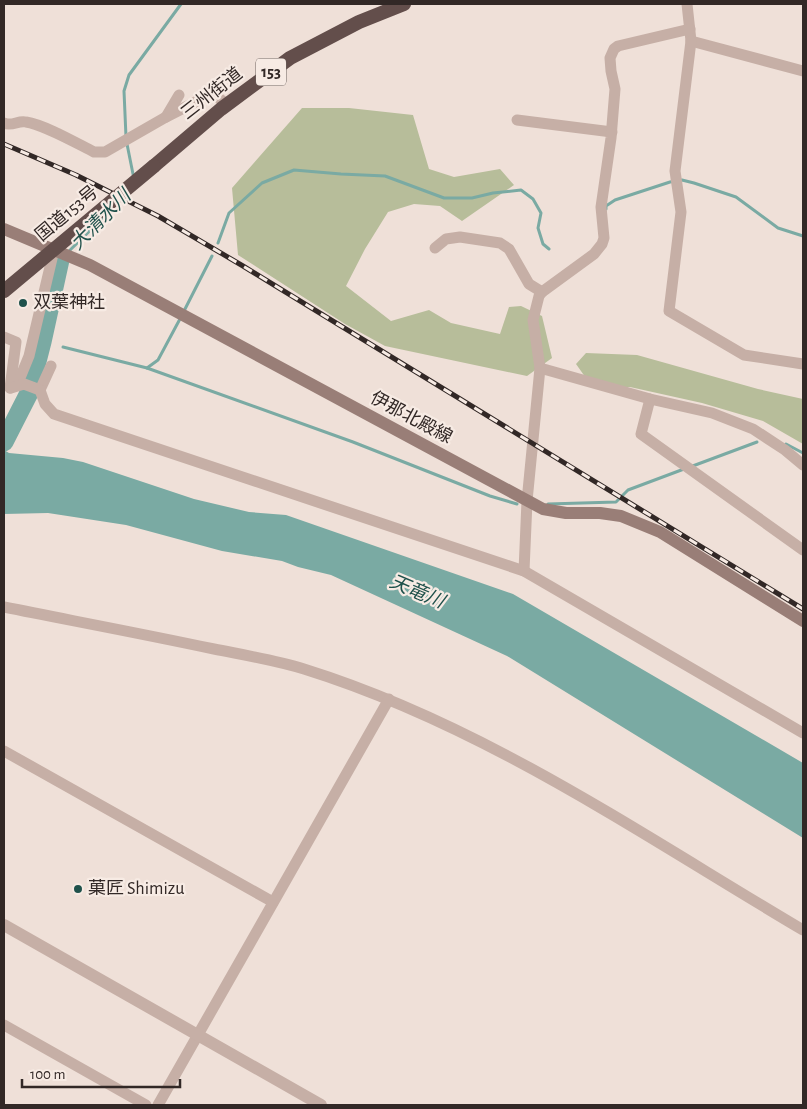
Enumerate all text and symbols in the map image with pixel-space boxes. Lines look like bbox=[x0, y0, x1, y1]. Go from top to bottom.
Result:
road number: 153 bbox=[256, 58, 286, 86]
street label: 三州街道 bbox=[177, 63, 246, 123]
street label: 国道153号 bbox=[31, 181, 102, 245]
water label: 大清水川 bbox=[67, 184, 136, 254]
place label: 双葉神社 bbox=[33, 293, 105, 312]
marker: 双葉神社 bbox=[17, 297, 29, 309]
street label: 伊那北殿線 bbox=[367, 387, 456, 447]
water label: 天竜川 bbox=[387, 571, 449, 613]
place label: 菓匠 Shimizu bbox=[88, 879, 184, 898]
marker: 菓匠 Shimizu bbox=[72, 883, 84, 895]
scale bar bbox=[22, 1056, 180, 1088]
text: 100 m bbox=[30, 1067, 65, 1082]

